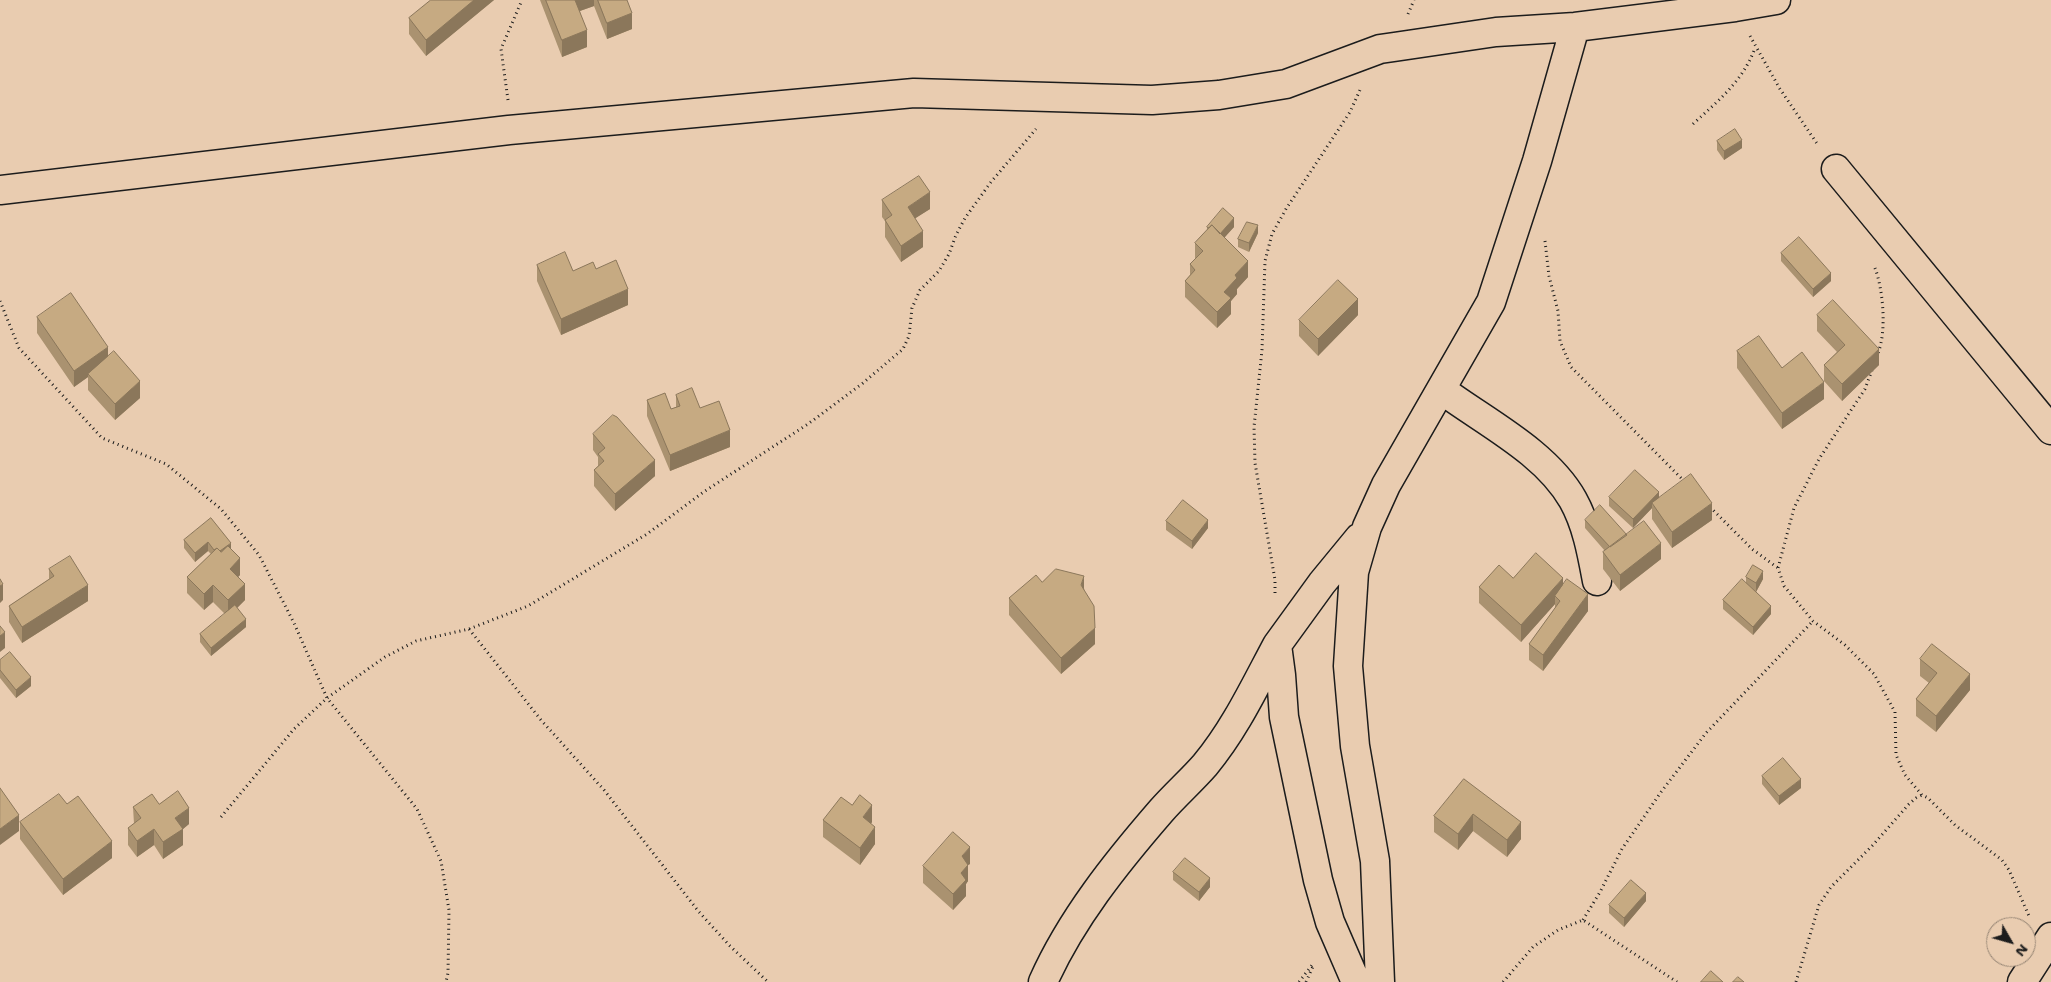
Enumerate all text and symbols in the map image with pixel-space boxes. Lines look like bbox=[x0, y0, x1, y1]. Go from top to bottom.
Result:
north arrow bbox=[1986, 917, 2036, 967]
text: N bbox=[2012, 941, 2033, 961]

